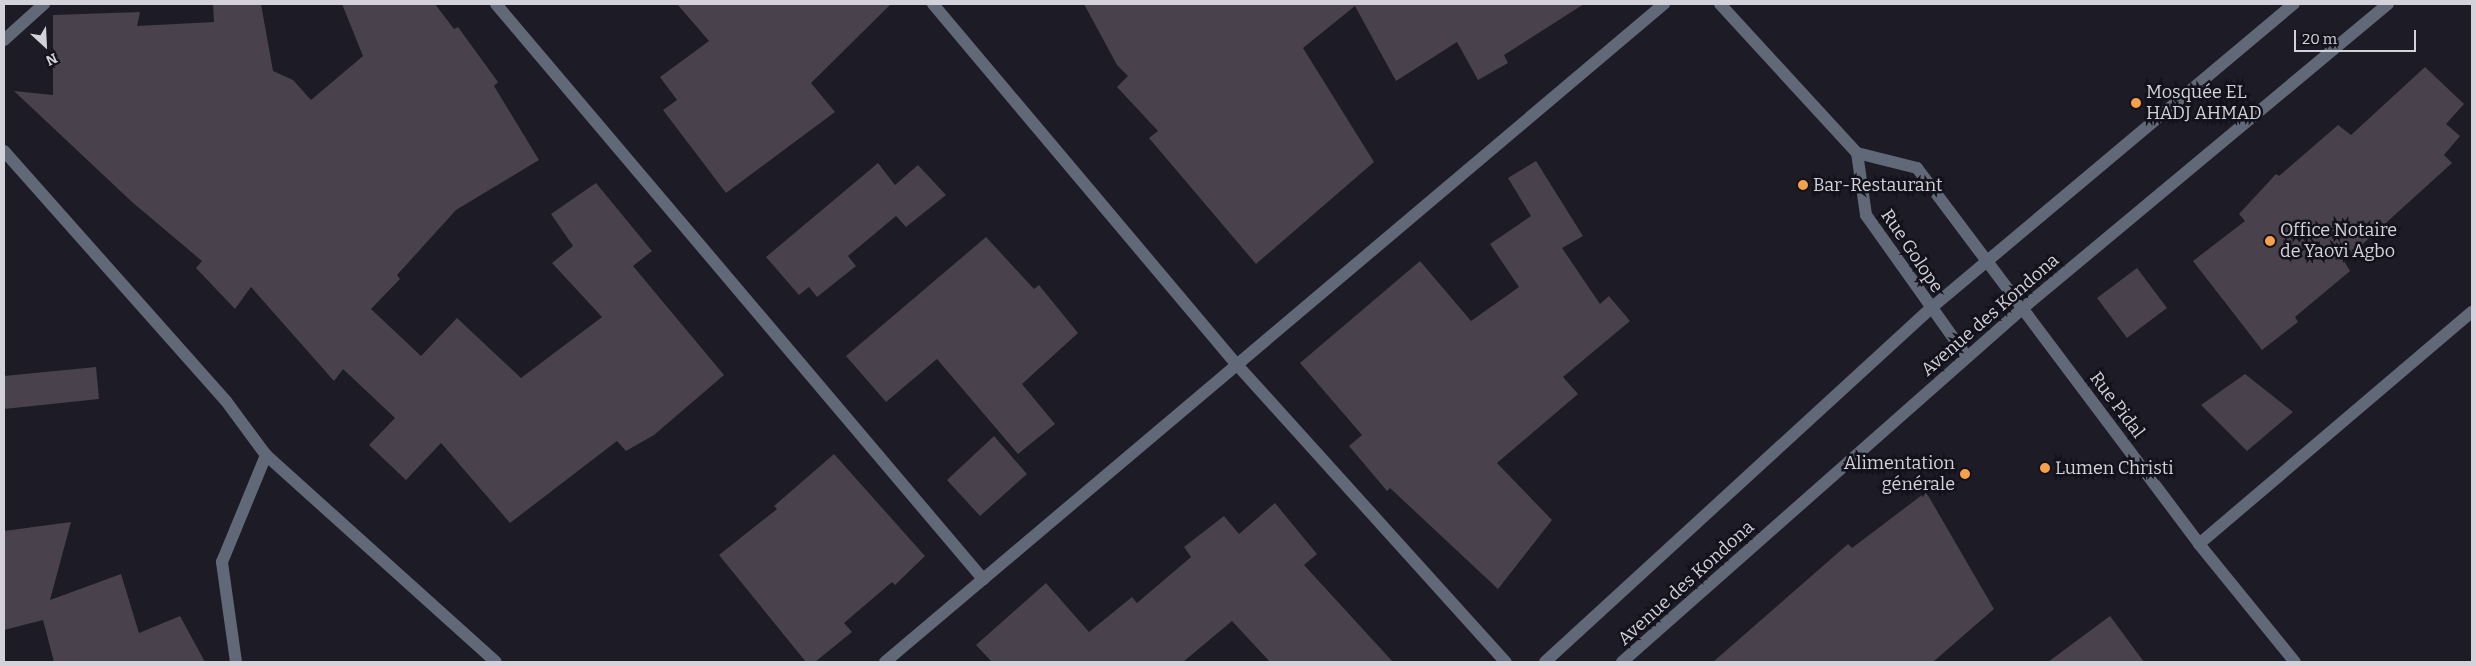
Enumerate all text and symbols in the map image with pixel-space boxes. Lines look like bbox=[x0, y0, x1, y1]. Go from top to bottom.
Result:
north arrow bbox=[20, 20, 70, 70]
scale bar bbox=[2296, 20, 2418, 52]
text: 20 m bbox=[2302, 30, 2337, 48]
text: N bbox=[43, 49, 60, 69]
place label: Mosquée EL HADJ AHMAD bbox=[2146, 82, 2262, 125]
marker: Mosquée EL HADJ AHMAD bbox=[2130, 97, 2142, 109]
place label: Bar-Restaurant bbox=[1813, 174, 1943, 196]
marker: Bar-Restaurant bbox=[1797, 179, 1809, 191]
street label: Rue Golope bbox=[1876, 205, 1948, 297]
place label: Office Notaire de Yaovi Agbo bbox=[2280, 220, 2397, 262]
marker: Office Notaire de Yaovi Agbo bbox=[2264, 235, 2276, 247]
street label: Avenue des Kondona bbox=[1917, 249, 2063, 381]
street label: Rue Pidal bbox=[2085, 368, 2149, 442]
place label: Alimentation générale bbox=[1844, 453, 1955, 496]
place label: Lumen Christi bbox=[2055, 457, 2174, 479]
marker: Lumen Christi bbox=[2039, 462, 2051, 474]
marker: Alimentation générale bbox=[1959, 468, 1971, 480]
street label: Avenue des Kondona bbox=[1614, 516, 1758, 650]

